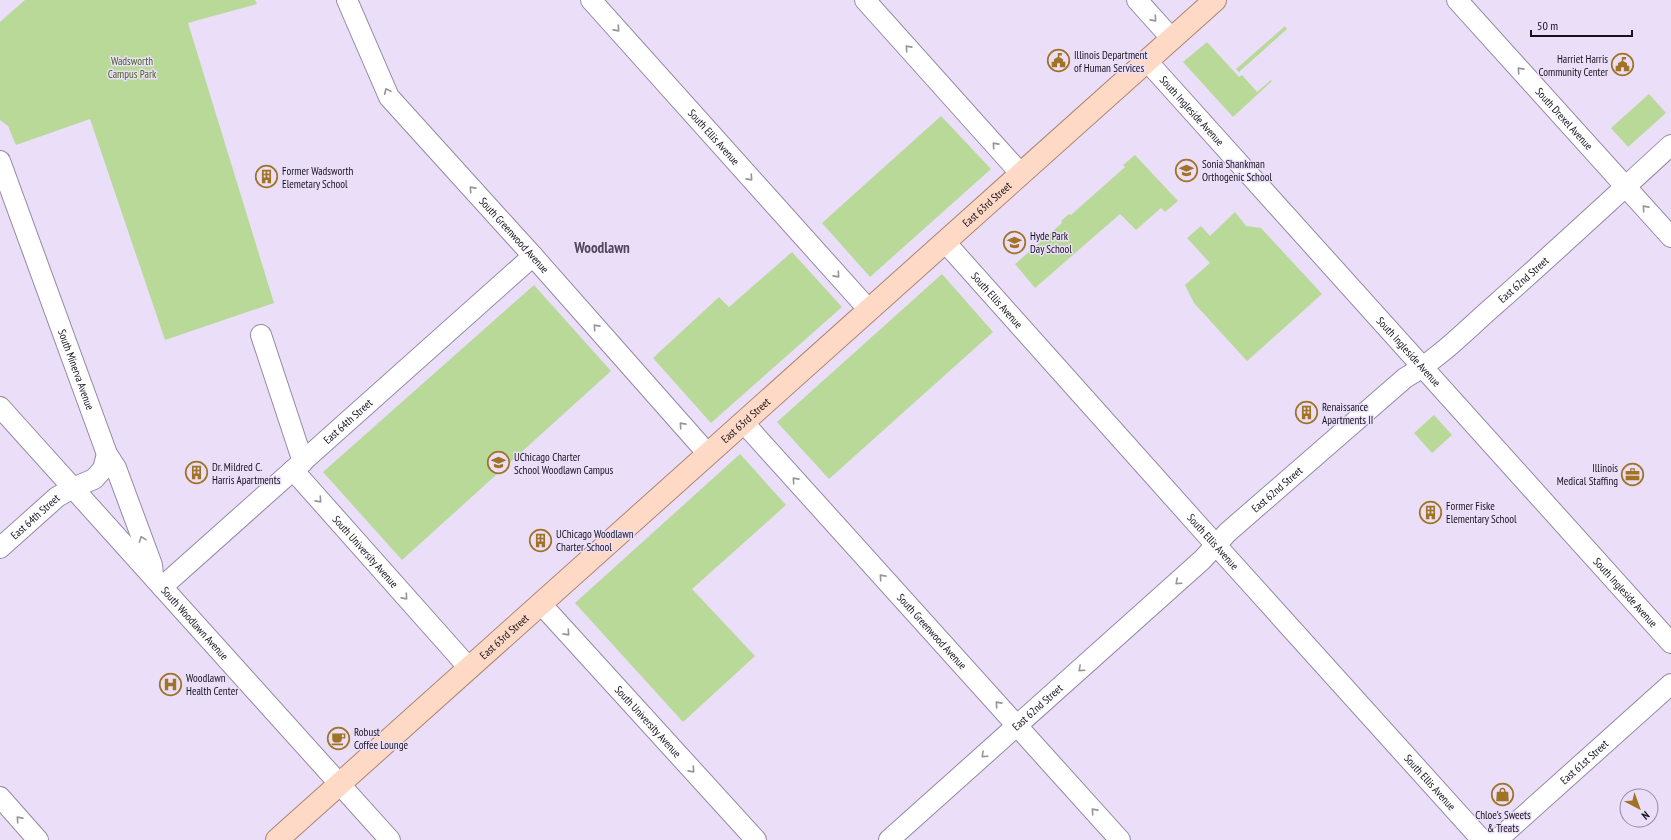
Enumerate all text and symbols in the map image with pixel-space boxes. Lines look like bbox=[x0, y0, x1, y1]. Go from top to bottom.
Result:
scale bar bbox=[1531, 12, 1632, 38]
one-way arrow bbox=[1150, 15, 1157, 22]
text: 50 m bbox=[1537, 18, 1558, 33]
one-way arrow bbox=[612, 24, 620, 32]
one-way arrow bbox=[905, 45, 912, 53]
public building icon: Illinois Department of Human Services bbox=[1045, 48, 1071, 74]
place label: Illinois Department of Human Services bbox=[1074, 48, 1147, 75]
place label: Harriet Harris Community Center bbox=[1539, 52, 1608, 79]
public building icon: Harriet Harris Community Center bbox=[1610, 52, 1636, 78]
park label: Wadsworth Campus Park bbox=[108, 54, 157, 81]
one-way arrow bbox=[1518, 67, 1525, 75]
street label: South Ingleside Avenue bbox=[1157, 73, 1227, 149]
street label: South Drexel Avenue bbox=[1533, 85, 1596, 153]
one-way arrow bbox=[383, 88, 391, 95]
street label: South Ellis Avenue bbox=[685, 106, 743, 168]
one-way arrow bbox=[992, 142, 999, 150]
school or university icon: Sonia Shankman Orthogenic School bbox=[1174, 157, 1200, 183]
place label: Sonia Shankman Orthogenic School bbox=[1202, 157, 1272, 184]
building icon: Former Wadsworth Elemetary School bbox=[253, 164, 279, 190]
place label: Former Wadsworth Elemetary School bbox=[282, 164, 354, 191]
one-way arrow bbox=[746, 173, 753, 181]
street label: East 63rd Street bbox=[960, 179, 1014, 230]
one-way arrow bbox=[469, 186, 477, 194]
street label: South Greenwood Avenue bbox=[476, 194, 552, 276]
one-way arrow bbox=[1642, 205, 1650, 213]
school or university icon: Hyde Park Day School bbox=[1002, 229, 1028, 255]
place label: Hyde Park Day School bbox=[1030, 229, 1072, 256]
district label: Woodlawn bbox=[573, 238, 630, 257]
street label: East 62nd Street bbox=[1495, 253, 1551, 306]
street label: South Ellis Avenue bbox=[968, 269, 1026, 331]
one-way arrow bbox=[833, 270, 840, 277]
street label: South Ingleside Avenue bbox=[1374, 314, 1444, 390]
one-way arrow bbox=[594, 325, 601, 332]
street label: South Minerva Avenue bbox=[55, 327, 97, 412]
street label: East 63rd Street bbox=[718, 395, 773, 446]
street label: East 64th Street bbox=[320, 396, 375, 447]
building icon: Renaissance Apartments II bbox=[1294, 400, 1320, 426]
place label: Renaissance Apartments II bbox=[1322, 400, 1373, 427]
one-way arrow bbox=[680, 422, 687, 429]
school or university icon: UChicago Charter School Woodlawn Campus bbox=[485, 450, 511, 476]
place label: UChicago Charter School Woodlawn Campus bbox=[514, 450, 614, 477]
building icon: Dr. Mildred C. Harris Apartments bbox=[183, 460, 209, 486]
place label: Dr. Mildred C. Harris Apartments bbox=[212, 460, 281, 487]
place label: Illinois Medical Staffing bbox=[1557, 461, 1618, 488]
office icon: Illinois Medical Staffing bbox=[1620, 461, 1646, 487]
street label: East 62nd Street bbox=[1249, 464, 1305, 515]
one-way arrow bbox=[793, 477, 800, 485]
street label: East 64th Street bbox=[8, 491, 62, 542]
one-way arrow bbox=[314, 495, 321, 502]
building icon: Former Fiske Elementary School bbox=[1418, 499, 1444, 525]
place label: Former Fiske Elementary School bbox=[1446, 499, 1517, 526]
street label: South Ellis Avenue bbox=[1184, 511, 1242, 573]
street label: South University Avenue bbox=[330, 512, 402, 591]
building icon: UChicago Woodlawn Charter School bbox=[528, 527, 554, 553]
place label: UChicago Woodlawn Charter School bbox=[556, 527, 634, 554]
one-way arrow bbox=[139, 536, 147, 543]
street label: South Ingleside Avenue bbox=[1590, 555, 1661, 631]
one-way arrow bbox=[880, 574, 887, 581]
one-way arrow bbox=[1175, 577, 1182, 584]
street label: South Woodlawn Avenue bbox=[158, 584, 232, 663]
street label: South Greenwood Avenue bbox=[894, 591, 970, 673]
one-way arrow bbox=[401, 592, 408, 599]
street label: East 63rd Street bbox=[477, 611, 532, 662]
one-way arrow bbox=[562, 628, 569, 635]
one-way arrow bbox=[1078, 664, 1086, 671]
hospital icon: Woodlawn Health Center bbox=[158, 671, 184, 697]
place label: Woodlawn Health Center bbox=[186, 671, 238, 698]
street label: East 62nd Street bbox=[1009, 681, 1065, 734]
street label: South University Avenue bbox=[612, 683, 685, 761]
one-way arrow bbox=[995, 701, 1002, 709]
cafe icon: Robust Coffee Lounge bbox=[326, 725, 352, 751]
place label: Robust Coffee Lounge bbox=[354, 725, 408, 752]
street label: East 61st Street bbox=[1557, 737, 1611, 787]
one-way arrow bbox=[981, 751, 989, 758]
street label: South Ellis Avenue bbox=[1401, 751, 1459, 813]
one-way arrow bbox=[687, 765, 695, 773]
shop icon: Chloe’s Sweets & Treats bbox=[1490, 782, 1516, 808]
north arrow bbox=[1619, 788, 1659, 828]
one-way arrow bbox=[1092, 808, 1099, 816]
place label: Chloe’s Sweets & Treats bbox=[1475, 808, 1531, 835]
text: N bbox=[1639, 808, 1652, 823]
one-way arrow bbox=[17, 816, 24, 823]

